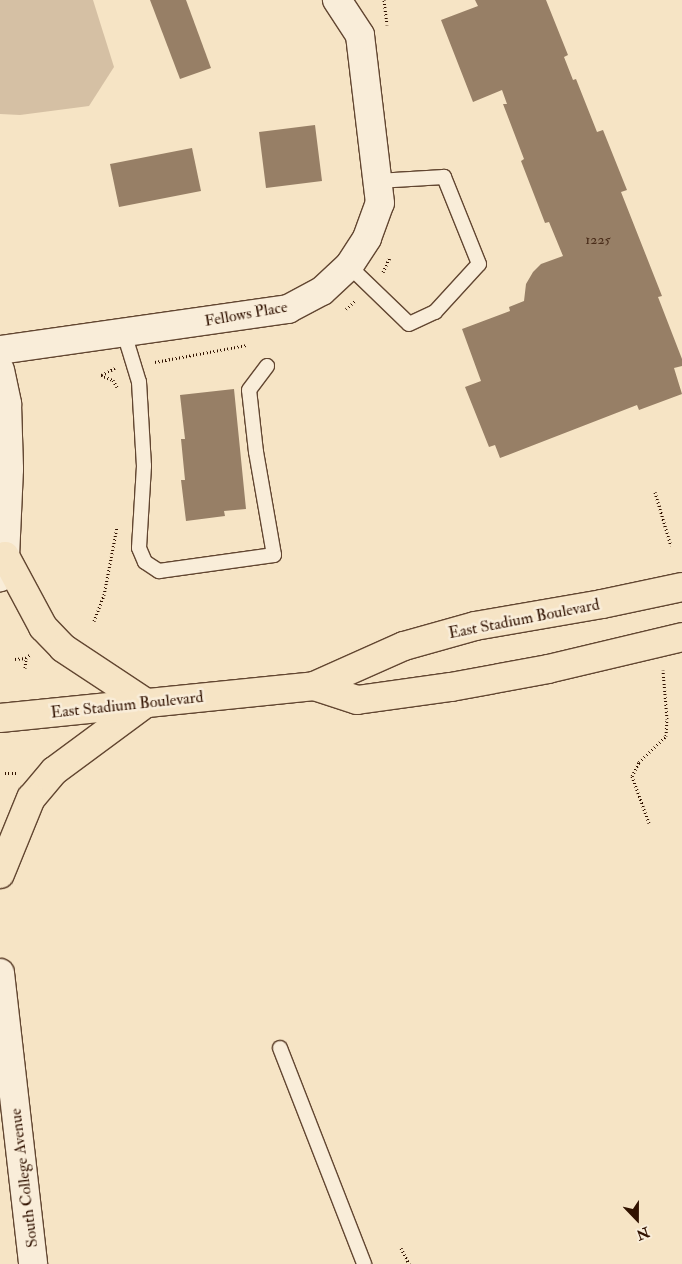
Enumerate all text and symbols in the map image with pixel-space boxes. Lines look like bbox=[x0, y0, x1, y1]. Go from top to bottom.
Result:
house number: 1225 bbox=[585, 232, 611, 248]
street label: Fellows Place bbox=[203, 297, 289, 331]
street label: East Stadium Boulevard bbox=[447, 595, 601, 643]
street label: East Stadium Boulevard bbox=[50, 687, 204, 723]
street label: South College Avenue bbox=[6, 1107, 42, 1249]
north arrow bbox=[612, 1194, 662, 1244]
text: N bbox=[634, 1223, 652, 1244]

